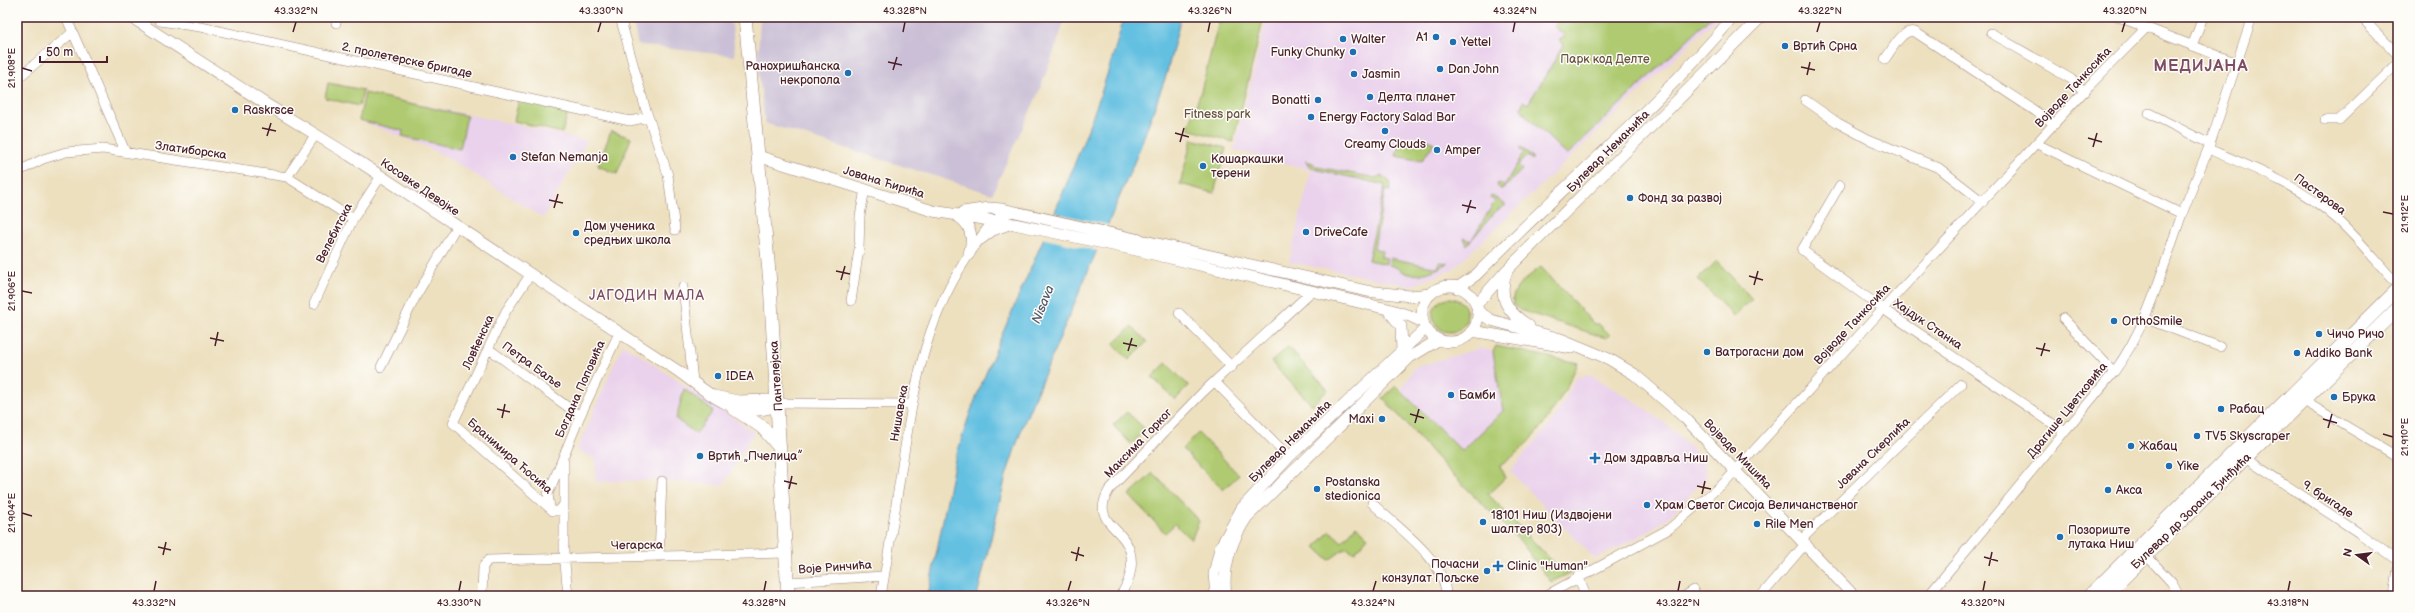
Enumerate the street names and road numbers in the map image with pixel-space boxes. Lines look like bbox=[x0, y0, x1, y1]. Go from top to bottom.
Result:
street label: 2. пролетерске бригаде bbox=[340, 39, 474, 82]
street label: Војводе Танкосића bbox=[2032, 44, 2115, 131]
street label: Булевар Немањића bbox=[1564, 107, 1653, 196]
street label: Златиборска bbox=[154, 138, 228, 163]
street label: Косовке Девојке bbox=[377, 155, 462, 220]
street label: Јована Ћирића bbox=[841, 163, 926, 202]
street label: Пастерова bbox=[2291, 171, 2349, 218]
street label: Велебитска bbox=[313, 201, 356, 266]
street label: Војводе Танкосића bbox=[1811, 281, 1894, 368]
street label: Хајдук Станка bbox=[1890, 296, 1965, 353]
street label: Ловћенска bbox=[459, 312, 498, 373]
street label: Богдана Поповића bbox=[552, 338, 609, 440]
street label: Петра Баље bbox=[499, 339, 565, 392]
street label: Пантелејска bbox=[767, 340, 786, 412]
street label: Драгише Цветковића bbox=[2024, 359, 2111, 461]
street label: Нишавска bbox=[887, 384, 912, 443]
street label: Булевар Немањића bbox=[1246, 397, 1335, 486]
street label: Максима Горког bbox=[1101, 405, 1176, 481]
street label: Јована Скерлића bbox=[1833, 414, 1913, 492]
street label: Бранимира Ћосића bbox=[464, 415, 555, 497]
street label: Војводе Мишића bbox=[1700, 416, 1775, 493]
street label: Булевар др Зорана Ђинђића bbox=[2128, 450, 2254, 573]
street label: 9. бригаде bbox=[2299, 477, 2356, 522]
street label: Чегарска bbox=[611, 538, 663, 553]
street label: Воје Ринчића bbox=[798, 557, 872, 578]

